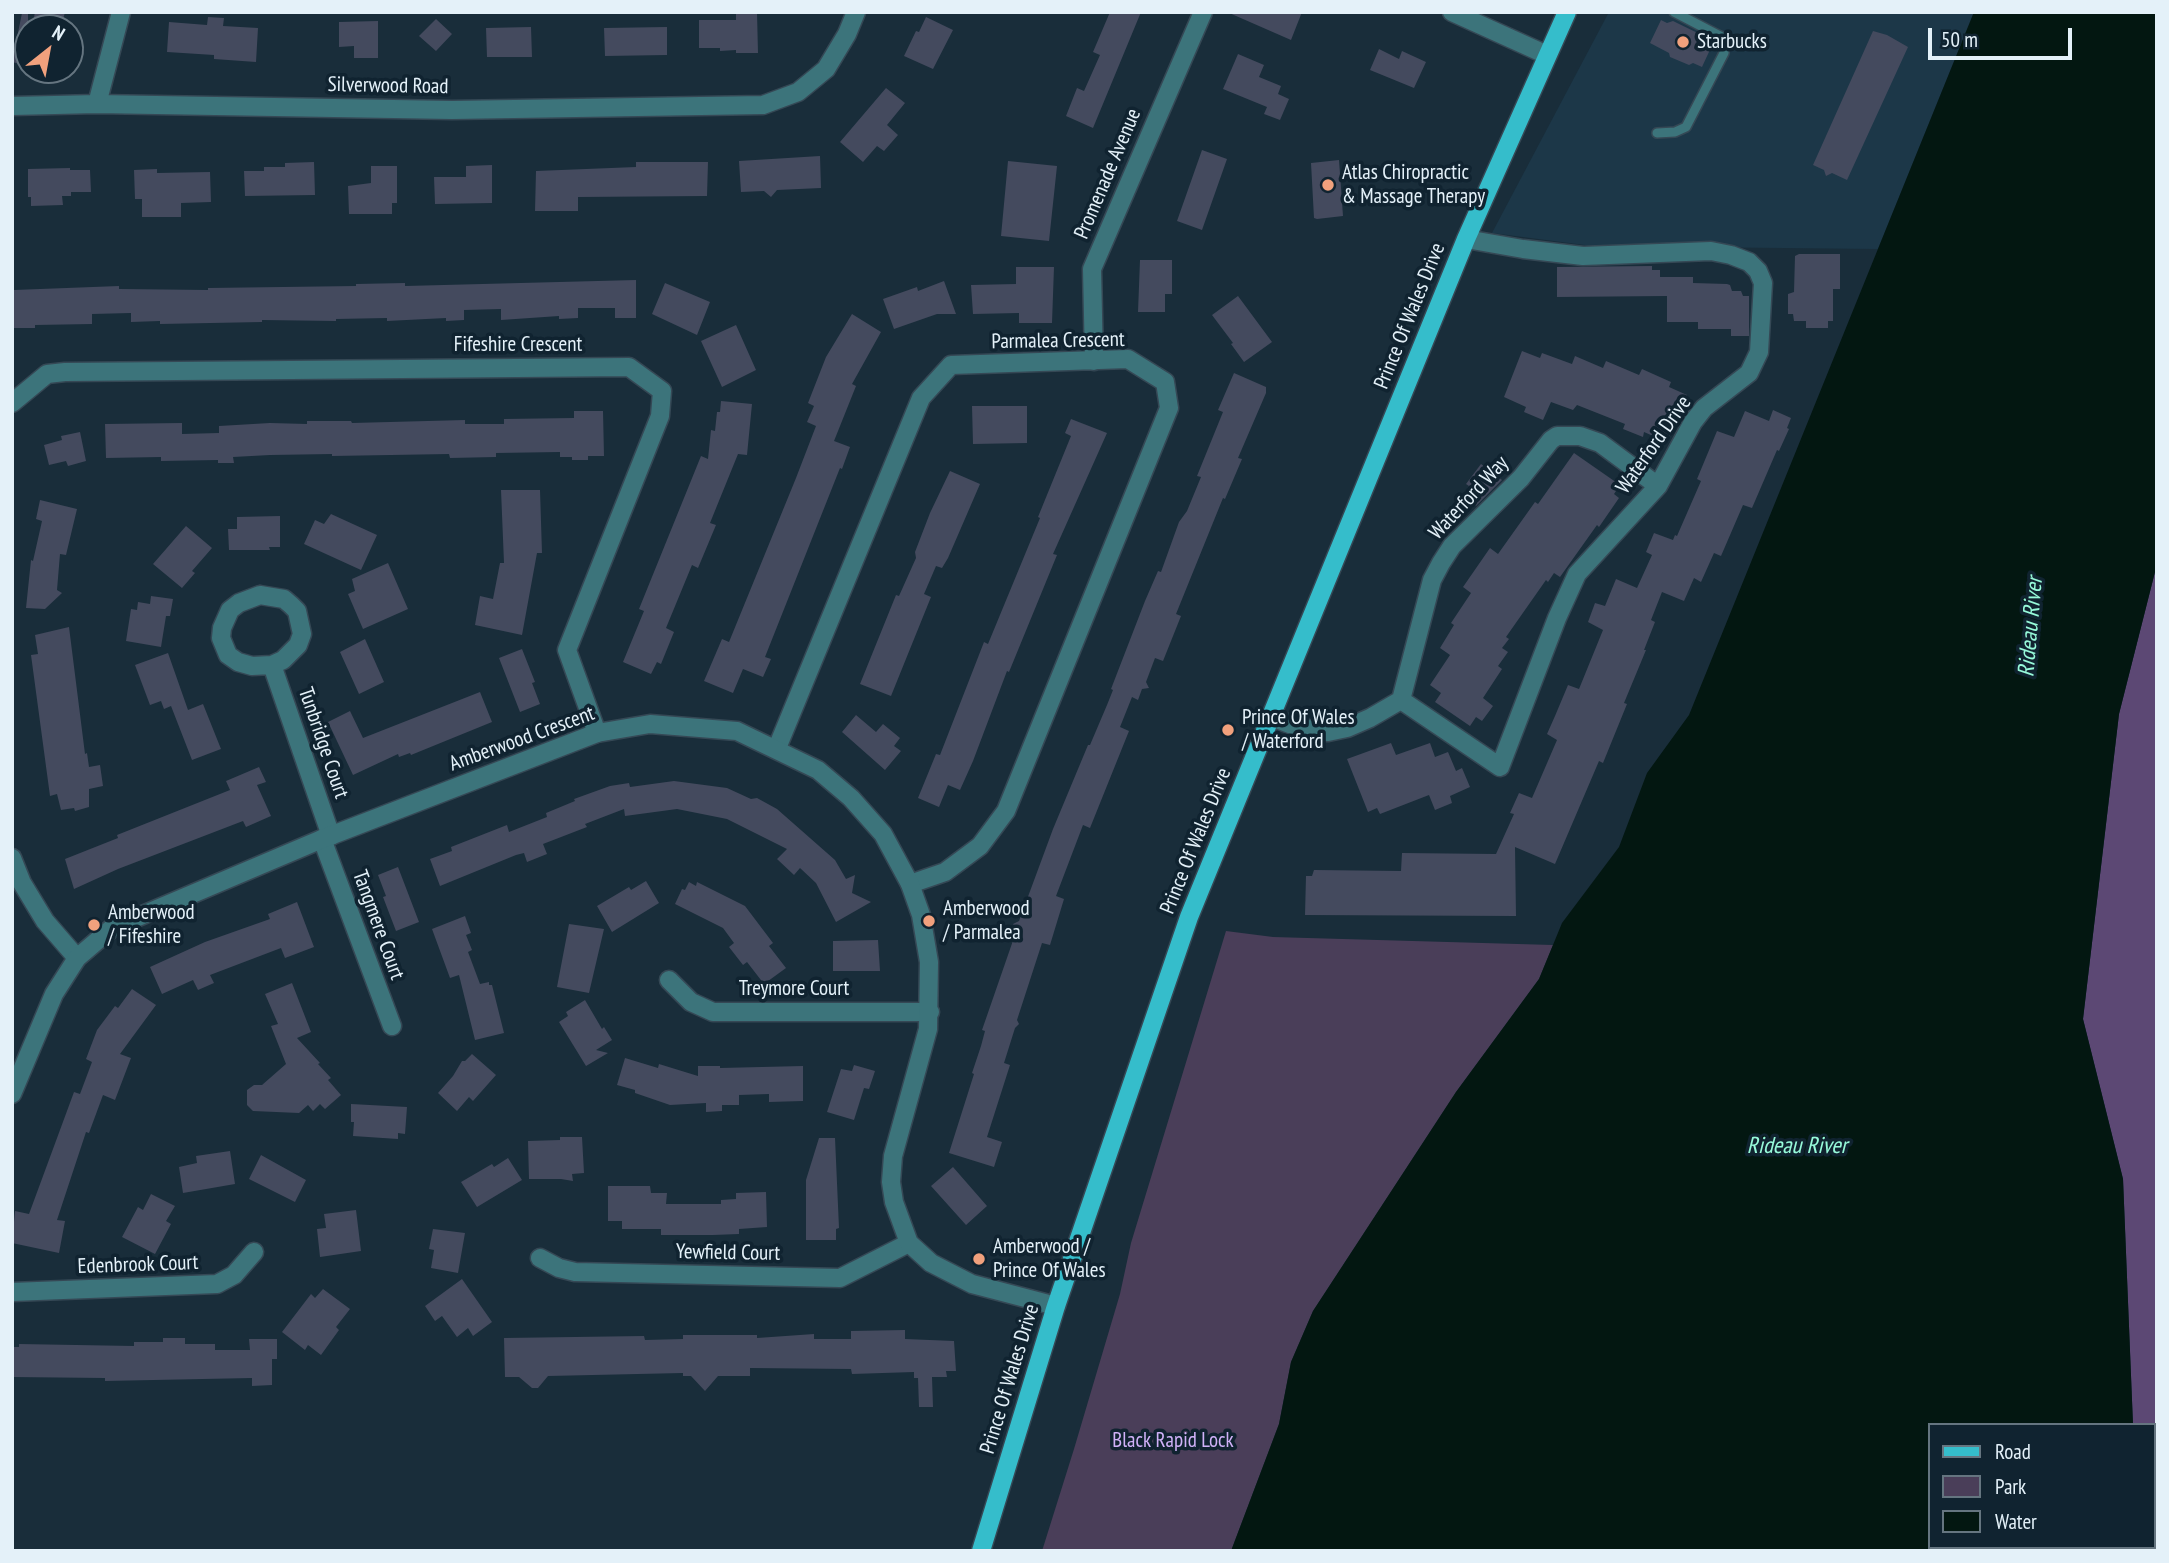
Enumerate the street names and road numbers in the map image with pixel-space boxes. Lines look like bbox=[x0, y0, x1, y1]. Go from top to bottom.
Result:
street label: Silverwood Road bbox=[327, 72, 449, 100]
street label: Promenade Avenue bbox=[1069, 105, 1147, 243]
street label: Prince Of Wales Drive bbox=[1369, 239, 1451, 393]
street label: Parmalea Crescent bbox=[991, 327, 1125, 355]
street label: Fifeshire Crescent bbox=[454, 332, 582, 358]
street label: Waterford Drive bbox=[1611, 391, 1697, 499]
street label: Waterford Way bbox=[1424, 451, 1514, 545]
street label: Tunbridge Court bbox=[292, 684, 354, 802]
street label: Amberwood Crescent bbox=[446, 701, 598, 777]
street label: Prince Of Wales Drive bbox=[1155, 764, 1237, 918]
street label: Tangmere Court bbox=[347, 867, 409, 983]
street label: Treymore Court bbox=[739, 976, 849, 1002]
street label: Yewfield Court bbox=[676, 1239, 780, 1267]
street label: Edenbrook Court bbox=[77, 1250, 199, 1280]
street label: Prince Of Wales Drive bbox=[975, 1301, 1045, 1457]

